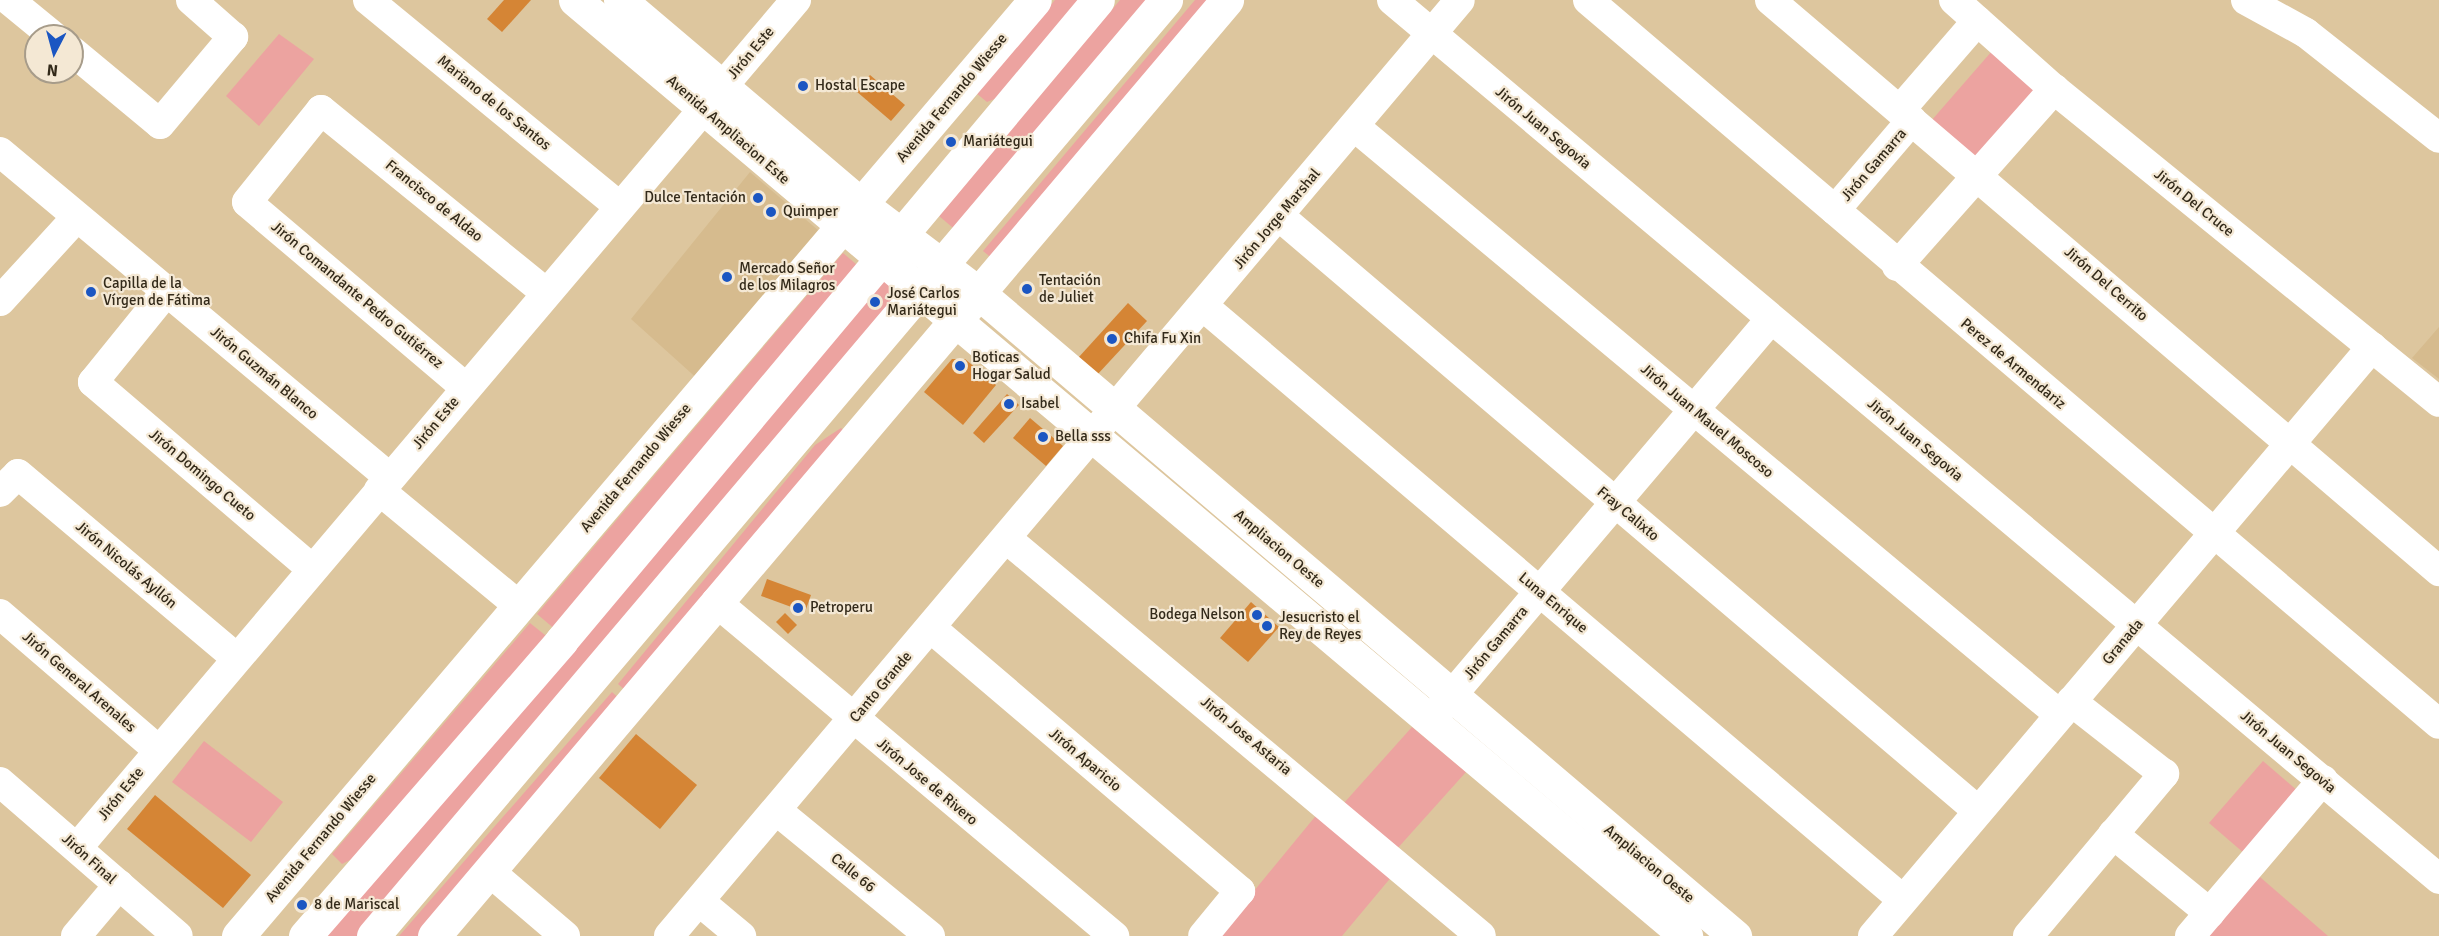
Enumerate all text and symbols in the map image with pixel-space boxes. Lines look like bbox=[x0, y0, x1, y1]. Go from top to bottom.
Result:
street label: Jirón Este bbox=[724, 23, 778, 83]
north arrow bbox=[24, 24, 84, 84]
street label: Avenida Fernando Wiesse bbox=[893, 30, 1011, 166]
street label: Mariano de los Santos bbox=[434, 52, 554, 154]
text: N bbox=[46, 59, 59, 80]
street label: Avenida Ampliacion Este bbox=[663, 72, 793, 188]
place label: Hostal Escape bbox=[815, 77, 905, 95]
marker: Hostal Escape bbox=[796, 79, 810, 93]
street label: Jirón Juan Segovia bbox=[1492, 83, 1594, 173]
street label: Jirón Gamarra bbox=[1837, 125, 1911, 205]
place label: Mariátegui bbox=[963, 133, 1033, 151]
marker: Mariátegui bbox=[944, 135, 958, 149]
street label: Francisco de Aldao bbox=[382, 156, 486, 246]
street label: Jirón Jorge Marshal bbox=[1230, 165, 1324, 273]
street label: Jirón Del Cruce bbox=[2150, 165, 2238, 241]
place label: Dulce Tentación bbox=[644, 189, 746, 207]
marker: Dulce Tentación bbox=[751, 191, 765, 205]
place label: Quimper bbox=[783, 203, 838, 221]
marker: Quimper bbox=[764, 205, 778, 219]
street label: Jirón Comandante Pedro Gutiérrez bbox=[267, 218, 447, 372]
street label: Jirón Del Cerrito bbox=[2061, 243, 2151, 325]
place label: Mercado Señor de los Milagros bbox=[739, 259, 835, 294]
marker: Mercado Señor de los Milagros bbox=[720, 270, 734, 284]
place label: Tentación de Juliet bbox=[1039, 271, 1101, 306]
place label: Capilla de la Vírgen de Fátima bbox=[103, 274, 210, 309]
marker: Tentación de Juliet bbox=[1020, 282, 1034, 296]
place label: José Carlos Mariátegui bbox=[887, 284, 960, 319]
marker: Capilla de la Vírgen de Fátima bbox=[84, 285, 98, 299]
marker: José Carlos Mariátegui bbox=[868, 295, 882, 309]
street label: Perez de Armendariz bbox=[1957, 315, 2069, 413]
street label: Jirón Guzmán Blanco bbox=[207, 323, 321, 423]
place label: Chifa Fu Xin bbox=[1124, 330, 1201, 348]
marker: Chifa Fu Xin bbox=[1105, 332, 1119, 346]
place label: Boticas Hogar Salud bbox=[972, 348, 1051, 383]
marker: Boticas Hogar Salud bbox=[953, 359, 967, 373]
street label: Jirón Juan Mauel Moscoso bbox=[1637, 360, 1777, 482]
street label: Jirón Este bbox=[409, 393, 463, 453]
place label: Isabel bbox=[1021, 395, 1059, 413]
street label: Jirón Juan Segovia bbox=[1864, 395, 1966, 485]
marker: Isabel bbox=[1002, 397, 1016, 411]
street label: Avenida Fernando Wiesse bbox=[577, 400, 695, 536]
street label: Jirón Domingo Cueto bbox=[145, 425, 259, 525]
place label: Bella sss bbox=[1055, 428, 1111, 446]
marker: Bella sss bbox=[1036, 430, 1050, 444]
street label: Fray Calixto bbox=[1593, 483, 1663, 545]
street label: Ampliacion Oeste bbox=[1230, 506, 1328, 592]
street label: Jirón Nicolás Ayllón bbox=[72, 517, 180, 613]
street label: Luna Enrique bbox=[1515, 569, 1591, 637]
place label: Petroperu bbox=[810, 599, 873, 617]
marker: Petroperu bbox=[791, 601, 805, 615]
street label: Jirón Gamarra bbox=[1460, 602, 1532, 684]
place label: Bodega Nelson bbox=[1149, 606, 1245, 624]
marker: Bodega Nelson bbox=[1250, 608, 1264, 622]
place label: Jesucristo el Rey de Reyes bbox=[1279, 608, 1361, 643]
street label: Granada bbox=[2099, 616, 2147, 668]
marker: Jesucristo el Rey de Reyes bbox=[1260, 619, 1274, 633]
street label: Jirón General Arenales bbox=[18, 628, 140, 736]
street label: Canto Grande bbox=[846, 648, 916, 726]
street label: Jirón Jose Astaria bbox=[1197, 693, 1295, 779]
street label: Jirón Juan Segovia bbox=[2237, 707, 2339, 797]
street label: Jirón Aparicio bbox=[1045, 725, 1125, 795]
street label: Jirón Jose de Rivero bbox=[873, 735, 981, 829]
street label: Jirón Este bbox=[94, 764, 148, 824]
street label: Avenida Fernando Wiesse bbox=[262, 770, 380, 906]
street label: Ampliacion Oeste bbox=[1600, 821, 1698, 907]
street label: Jirón Final bbox=[58, 830, 120, 888]
street label: Calle 66 bbox=[827, 850, 879, 896]
place label: 8 de Mariscal bbox=[314, 896, 399, 914]
marker: 8 de Mariscal bbox=[295, 898, 309, 912]

